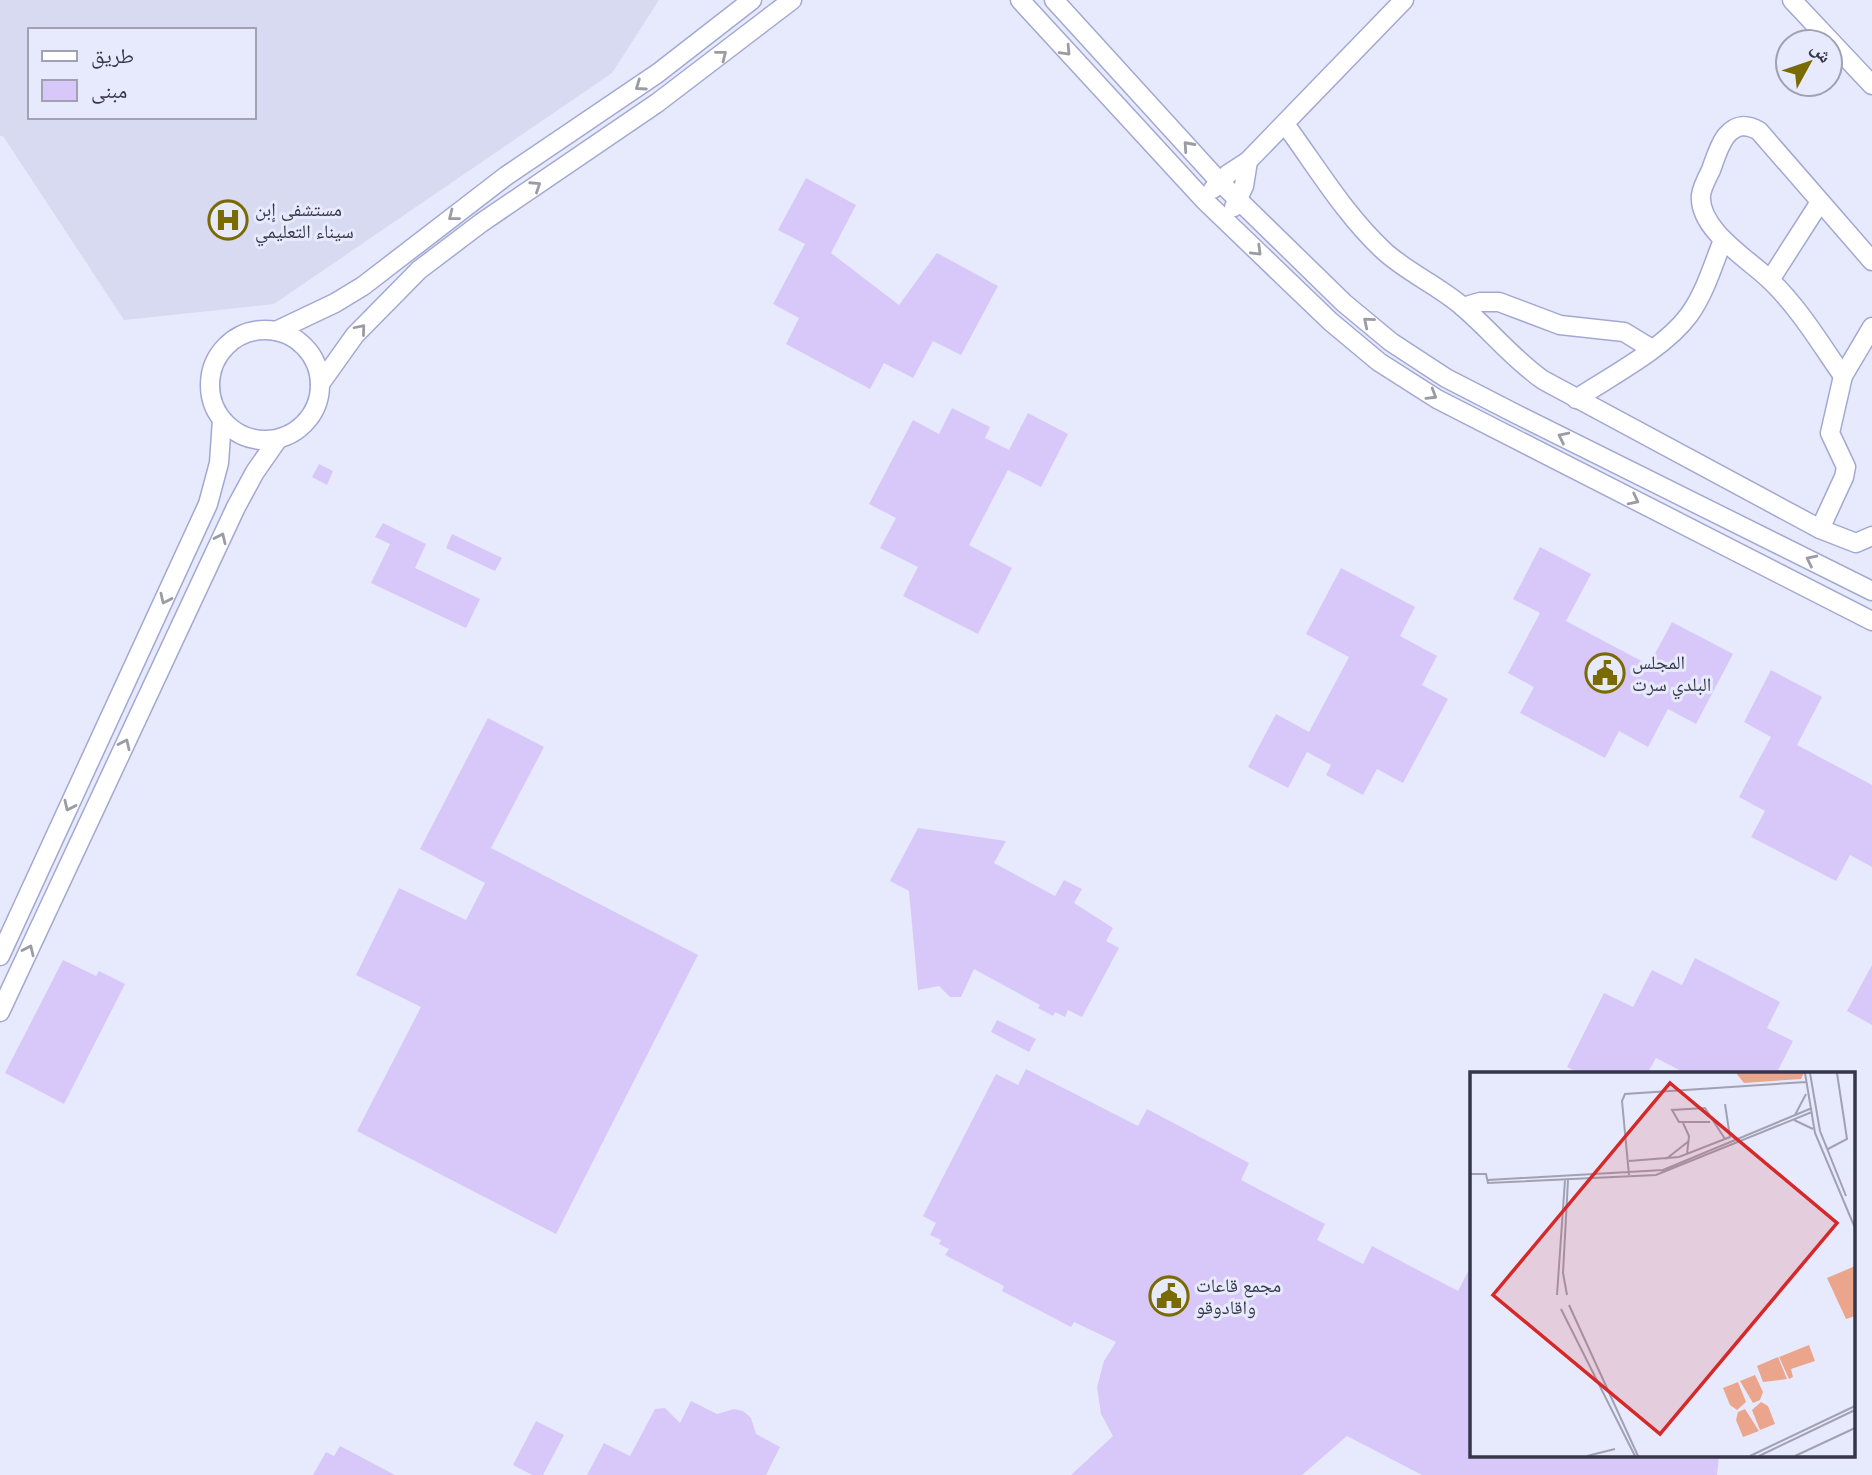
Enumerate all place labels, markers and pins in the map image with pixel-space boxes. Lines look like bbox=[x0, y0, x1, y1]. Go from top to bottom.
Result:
place label: مستشفى إبن سيناء التعليمي bbox=[255, 197, 354, 247]
hospital icon: مستشفى إبن سيناء التعليمي bbox=[207, 199, 249, 241]
place label: المجلس البلدي سرت bbox=[1632, 650, 1711, 700]
public building icon: المجلس البلدي سرت bbox=[1584, 652, 1626, 694]
place label: مجمع قاعات واقادوقو bbox=[1196, 1273, 1281, 1319]
public building icon: مجمع قاعات واقادوقو bbox=[1148, 1275, 1190, 1317]

